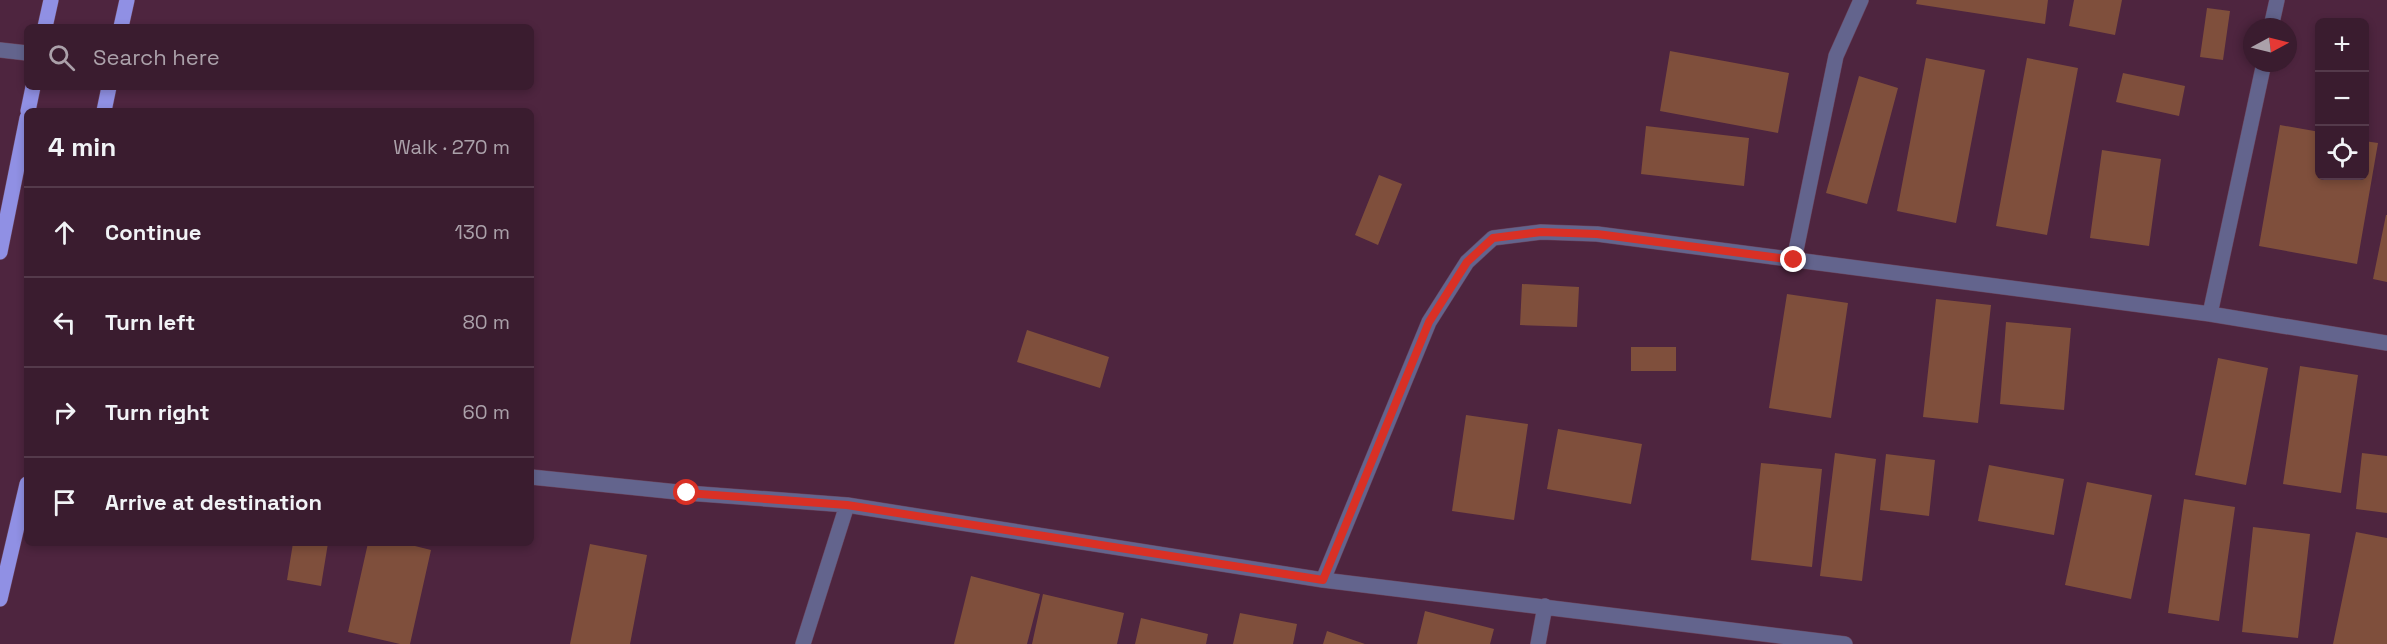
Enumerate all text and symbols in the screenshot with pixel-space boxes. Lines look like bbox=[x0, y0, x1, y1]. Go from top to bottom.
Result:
north arrow bbox=[2243, 18, 2297, 72]
map controls bbox=[2315, 18, 2369, 180]
button: + bbox=[2315, 18, 2369, 72]
search box bbox=[24, 24, 534, 90]
icon: search bbox=[45, 41, 78, 74]
text: Search here bbox=[93, 43, 220, 71]
button: − bbox=[2315, 72, 2369, 126]
button: locate bbox=[2315, 126, 2369, 180]
text: 4 min bbox=[48, 130, 116, 164]
text: Walk · 270 m bbox=[393, 134, 510, 160]
icon: ahead bbox=[48, 216, 81, 249]
text: Continue bbox=[105, 218, 201, 246]
text: 130 m bbox=[454, 219, 510, 245]
route end bbox=[1780, 246, 1806, 272]
icon: left bbox=[48, 306, 81, 339]
text: Turn left bbox=[105, 308, 195, 336]
text: 80 m bbox=[462, 309, 510, 335]
icon: right bbox=[48, 396, 81, 429]
text: Turn right bbox=[105, 398, 210, 426]
text: 60 m bbox=[463, 399, 510, 425]
route start bbox=[673, 479, 699, 505]
icon: arrive bbox=[48, 486, 81, 519]
text: Arrive at destination bbox=[105, 488, 322, 516]

